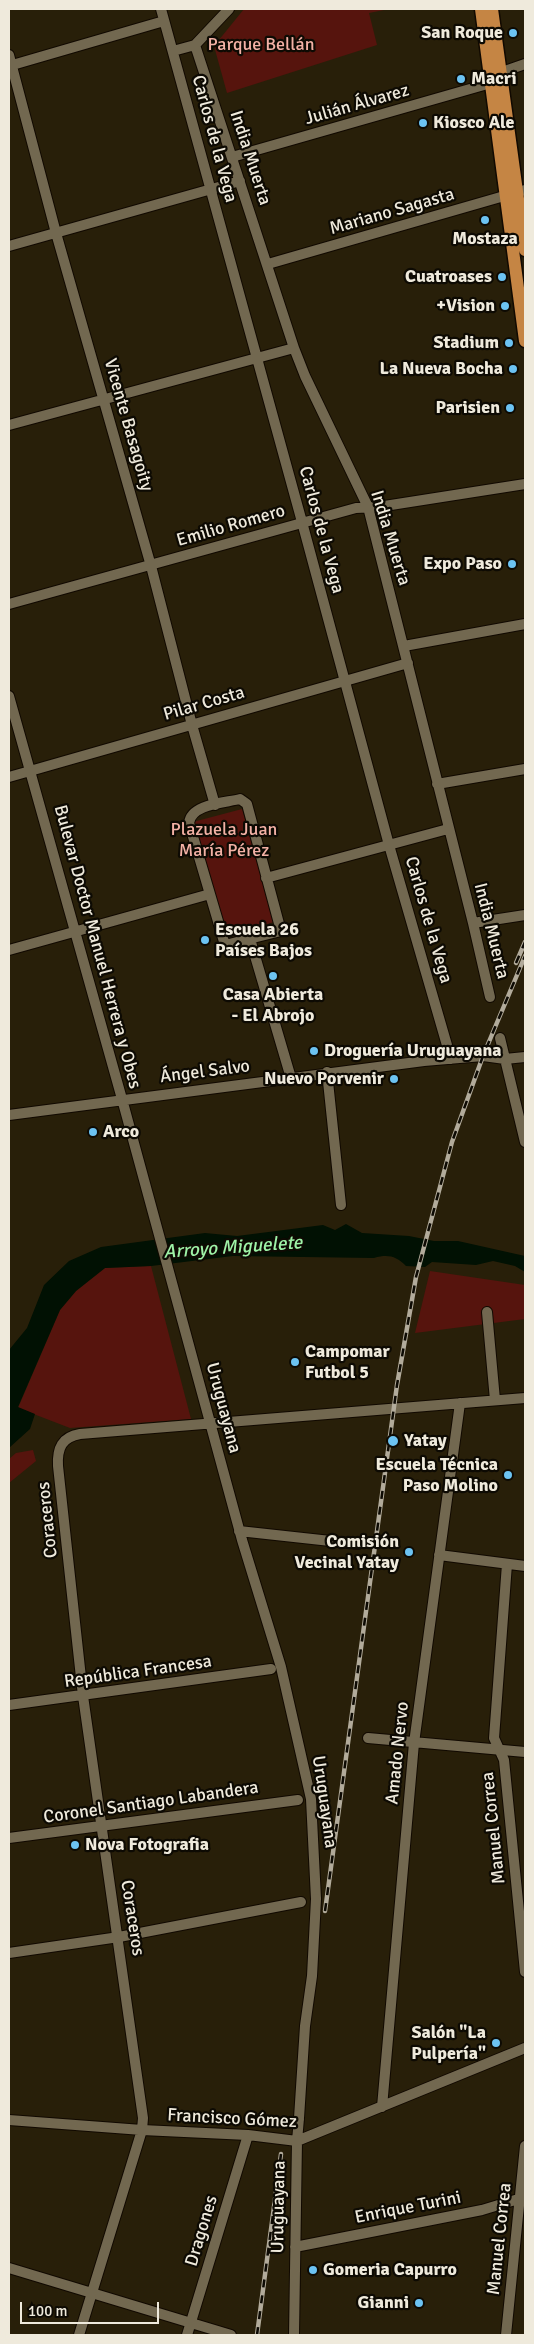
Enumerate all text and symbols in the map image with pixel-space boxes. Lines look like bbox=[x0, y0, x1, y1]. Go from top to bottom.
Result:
place label: San Roque bbox=[421, 22, 503, 44]
marker: San Roque bbox=[507, 27, 519, 39]
park label: Parque Bellán bbox=[208, 34, 314, 56]
place label: Macri bbox=[471, 68, 517, 90]
street label: Carlos de la Vega bbox=[187, 73, 241, 205]
marker: Macri bbox=[455, 73, 467, 85]
street label: Julián Álvarez bbox=[302, 80, 412, 130]
street label: India Muerta bbox=[225, 108, 275, 208]
place label: Kiosco Ale bbox=[433, 112, 514, 134]
marker: Kiosco Ale bbox=[417, 117, 429, 129]
street label: Mariano Sagasta bbox=[327, 184, 457, 240]
marker: Mostaza bbox=[479, 214, 491, 226]
place label: Mostaza bbox=[452, 228, 518, 250]
place label: Cuatroases bbox=[405, 266, 492, 288]
marker: Cuatroases bbox=[496, 271, 508, 283]
place label: +Vision bbox=[436, 295, 495, 317]
marker: +Vision bbox=[499, 300, 511, 312]
place label: Stadium bbox=[434, 332, 499, 354]
marker: Stadium bbox=[503, 337, 515, 349]
street label: Vicente Basagoity bbox=[99, 356, 157, 494]
place label: La Nueva Bocha bbox=[379, 358, 503, 380]
marker: La Nueva Bocha bbox=[507, 363, 519, 375]
place label: Parisien bbox=[435, 397, 500, 419]
marker: Parisien bbox=[504, 402, 516, 414]
street label: Carlos de la Vega bbox=[294, 464, 348, 596]
street label: India Muerta bbox=[365, 488, 415, 588]
street label: Emilio Romero bbox=[174, 500, 288, 552]
place label: Expo Paso bbox=[423, 553, 502, 575]
marker: Expo Paso bbox=[506, 558, 518, 570]
street label: Pilar Costa bbox=[161, 682, 247, 726]
street label: Bulevar Doctor Manuel Herrera y Obes bbox=[49, 803, 145, 1091]
park label: Plazuela Juan María Pérez bbox=[171, 819, 277, 862]
street label: Carlos de la Vega bbox=[400, 854, 456, 986]
street label: India Muerta bbox=[469, 881, 513, 981]
place label: Escuela 26 Países Bajos bbox=[215, 919, 312, 962]
marker: Escuela 26 Países Bajos bbox=[199, 934, 211, 946]
marker: Casa Abierta - El Abrojo bbox=[267, 970, 279, 982]
place label: Casa Abierta - El Abrojo bbox=[223, 984, 323, 1026]
place label: Droguería Uruguayana bbox=[324, 1040, 501, 1062]
marker: Droguería Uruguayana bbox=[308, 1045, 320, 1057]
street label: Ángel Salvo bbox=[159, 1056, 251, 1088]
place label: Nuevo Porvenir bbox=[264, 1068, 384, 1090]
marker: Nuevo Porvenir bbox=[388, 1073, 400, 1085]
place label: Arco bbox=[103, 1121, 139, 1143]
marker: Arco bbox=[87, 1126, 99, 1138]
water label: Arroyo Miguelete bbox=[163, 1232, 303, 1264]
place label: Campomar Futbol 5 bbox=[305, 1341, 390, 1384]
marker: Campomar Futbol 5 bbox=[289, 1356, 301, 1368]
street label: Uruguayana bbox=[201, 1360, 245, 1456]
place label: Yatay bbox=[404, 1430, 447, 1452]
marker: Yatay bbox=[386, 1434, 400, 1448]
place label: Escuela Técnica Paso Molino bbox=[375, 1454, 498, 1496]
marker: Escuela Técnica Paso Molino bbox=[502, 1469, 514, 1481]
street label: Coraceros bbox=[33, 1481, 63, 1559]
place label: Comisión Vecinal Yatay bbox=[295, 1531, 399, 1574]
marker: Comisión Vecinal Yatay bbox=[403, 1546, 415, 1558]
street label: República Francesa bbox=[63, 1651, 213, 1693]
street label: Amado Nervo bbox=[382, 1701, 414, 1805]
street label: Uruguayana bbox=[307, 1754, 341, 1850]
street label: Manuel Correa bbox=[477, 1771, 511, 1885]
street label: Coronel Santiago Labandera bbox=[42, 1777, 260, 1829]
place label: Nova Fotografia bbox=[85, 1834, 209, 1856]
marker: Nova Fotografia bbox=[69, 1839, 81, 1851]
street label: Coraceros bbox=[115, 1879, 149, 1957]
place label: Salón "La Pulpería" bbox=[411, 2022, 486, 2064]
marker: Salón "La Pulpería" bbox=[490, 2037, 502, 2049]
street label: Francisco Gómez bbox=[167, 2105, 297, 2133]
street label: Uruguayana bbox=[267, 2160, 291, 2254]
street label: Manuel Correa bbox=[483, 2182, 517, 2296]
street label: Enrique Turini bbox=[353, 2187, 463, 2229]
street label: Dragones bbox=[181, 2193, 223, 2269]
place label: Gomeria Capurro bbox=[323, 2259, 457, 2281]
marker: Gomeria Capurro bbox=[307, 2264, 319, 2276]
scale bar bbox=[22, 2292, 161, 2324]
place label: Gianni bbox=[358, 2292, 409, 2314]
marker: Gianni bbox=[413, 2297, 425, 2309]
text: 100 m bbox=[28, 2302, 68, 2320]

